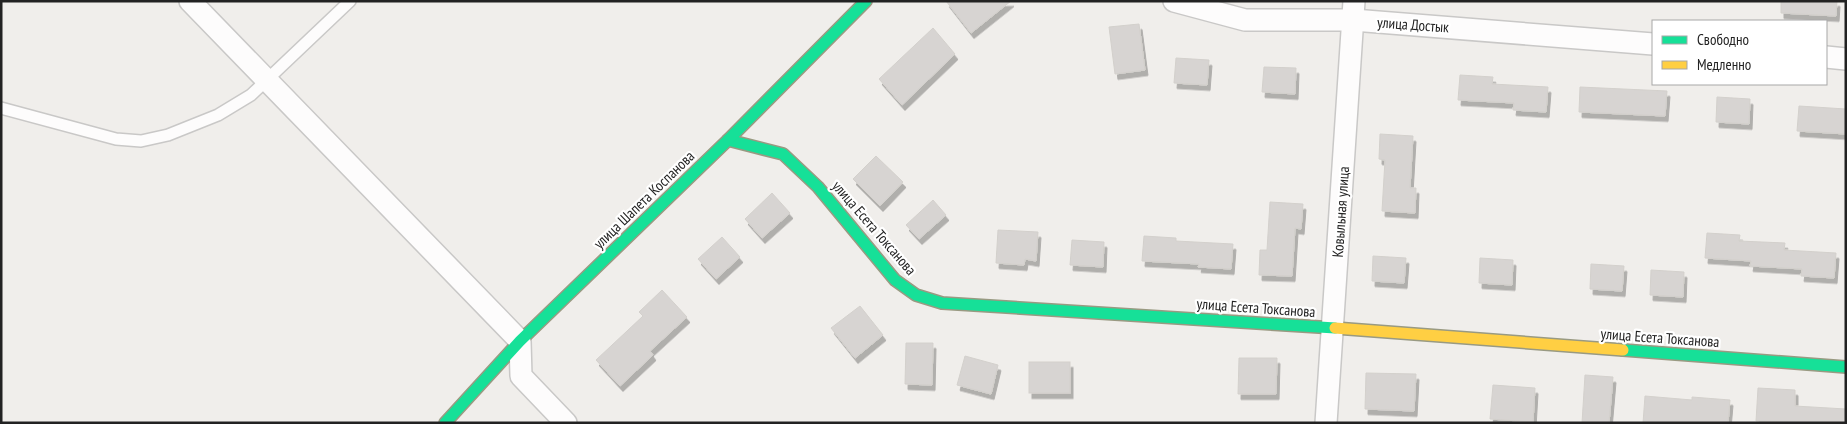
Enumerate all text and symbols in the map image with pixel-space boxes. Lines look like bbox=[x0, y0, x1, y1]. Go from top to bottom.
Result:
street label: улица Достык bbox=[1377, 13, 1450, 36]
legend bbox=[1652, 20, 1827, 85]
text: Свободно bbox=[1697, 30, 1749, 49]
text: Медленно bbox=[1697, 55, 1751, 74]
street label: улица Шапета Коспанова bbox=[589, 147, 698, 253]
street label: Ковыльная улица bbox=[1328, 166, 1353, 258]
street label: улица Есета Токсанова bbox=[828, 177, 921, 279]
street label: улица Есета Токсанова bbox=[1196, 294, 1316, 321]
street label: улица Есета Токсанова bbox=[1600, 324, 1720, 351]

